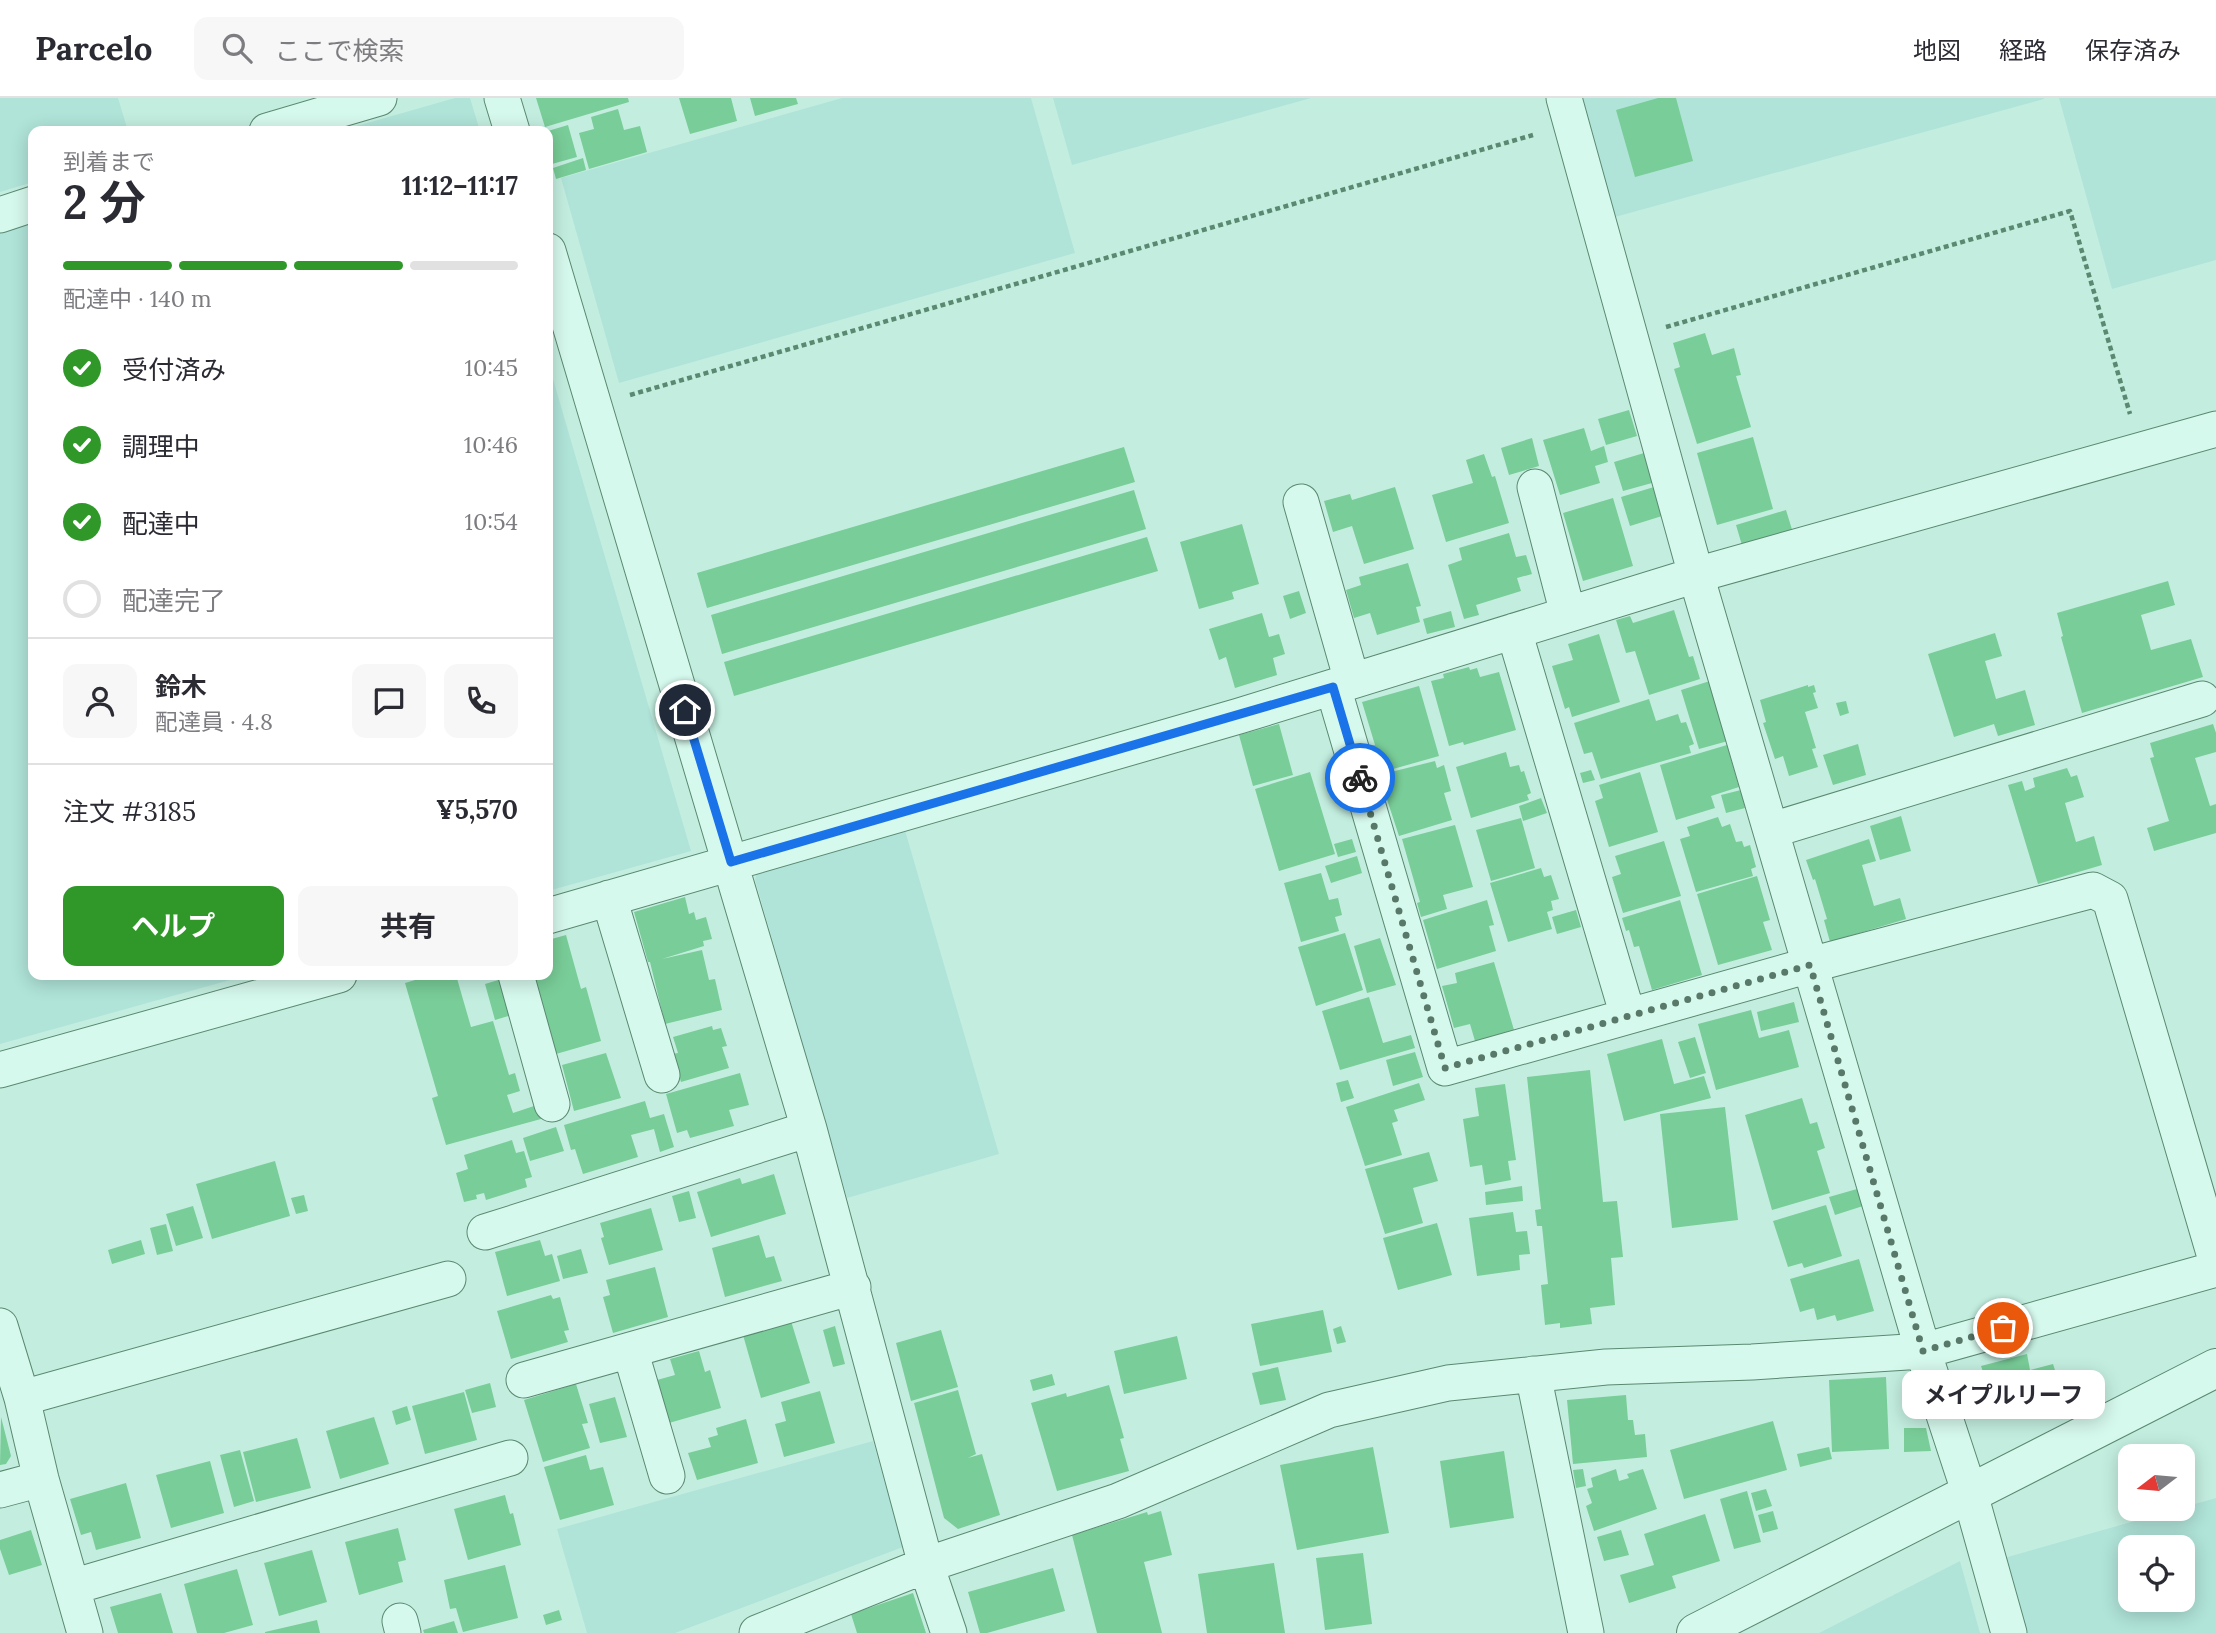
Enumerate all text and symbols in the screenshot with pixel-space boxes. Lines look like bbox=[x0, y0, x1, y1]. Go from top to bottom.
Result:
search box bbox=[194, 17, 684, 80]
text: Parcelo bbox=[35, 27, 152, 69]
icon: search bbox=[218, 29, 256, 67]
text: ここで検索 bbox=[274, 34, 404, 67]
text: 地図 bbox=[1913, 35, 1961, 66]
text: 経路 bbox=[1999, 35, 2047, 66]
text: 保存済み bbox=[2085, 35, 2181, 66]
text: 到着まで bbox=[63, 147, 155, 176]
text: 11:12–11:17 bbox=[401, 169, 518, 202]
text: 2 分 bbox=[63, 173, 146, 232]
text: 配達中 · 140 m bbox=[63, 284, 212, 313]
icon: check bbox=[63, 349, 101, 387]
text: 受付済み bbox=[122, 353, 226, 386]
text: 10:45 bbox=[465, 353, 518, 382]
icon: check bbox=[63, 426, 101, 464]
text: 調理中 bbox=[122, 430, 200, 463]
text: 10:46 bbox=[464, 430, 518, 459]
icon: check bbox=[63, 503, 101, 541]
text: 配達中 bbox=[122, 507, 200, 540]
text: 10:54 bbox=[465, 507, 518, 536]
text: 配達完了 bbox=[122, 584, 226, 617]
button: person bbox=[63, 664, 137, 738]
button: chat bbox=[352, 664, 426, 738]
button: phone bbox=[444, 664, 518, 738]
text: 鈴木 bbox=[155, 670, 207, 703]
pin bbox=[655, 680, 715, 740]
icon: home bbox=[666, 691, 704, 729]
text: 配達員 · 4.8 bbox=[155, 707, 273, 736]
courier bbox=[1325, 743, 1395, 813]
icon: bike bbox=[1341, 759, 1379, 797]
text: ¥5,570 bbox=[436, 793, 518, 826]
text: 注文 #3185 bbox=[63, 795, 196, 828]
button: ヘルプ bbox=[63, 886, 284, 966]
button: 共有 bbox=[298, 886, 518, 966]
pin bbox=[1973, 1298, 2033, 1358]
icon: bag bbox=[1984, 1309, 2022, 1347]
callout: メイプルリーフ bbox=[1902, 1370, 2104, 1419]
text: メイプルリーフ bbox=[1924, 1380, 2083, 1409]
north arrow bbox=[2118, 1444, 2194, 1521]
map controls bbox=[2118, 1444, 2195, 1612]
button: locate bbox=[2118, 1535, 2195, 1612]

